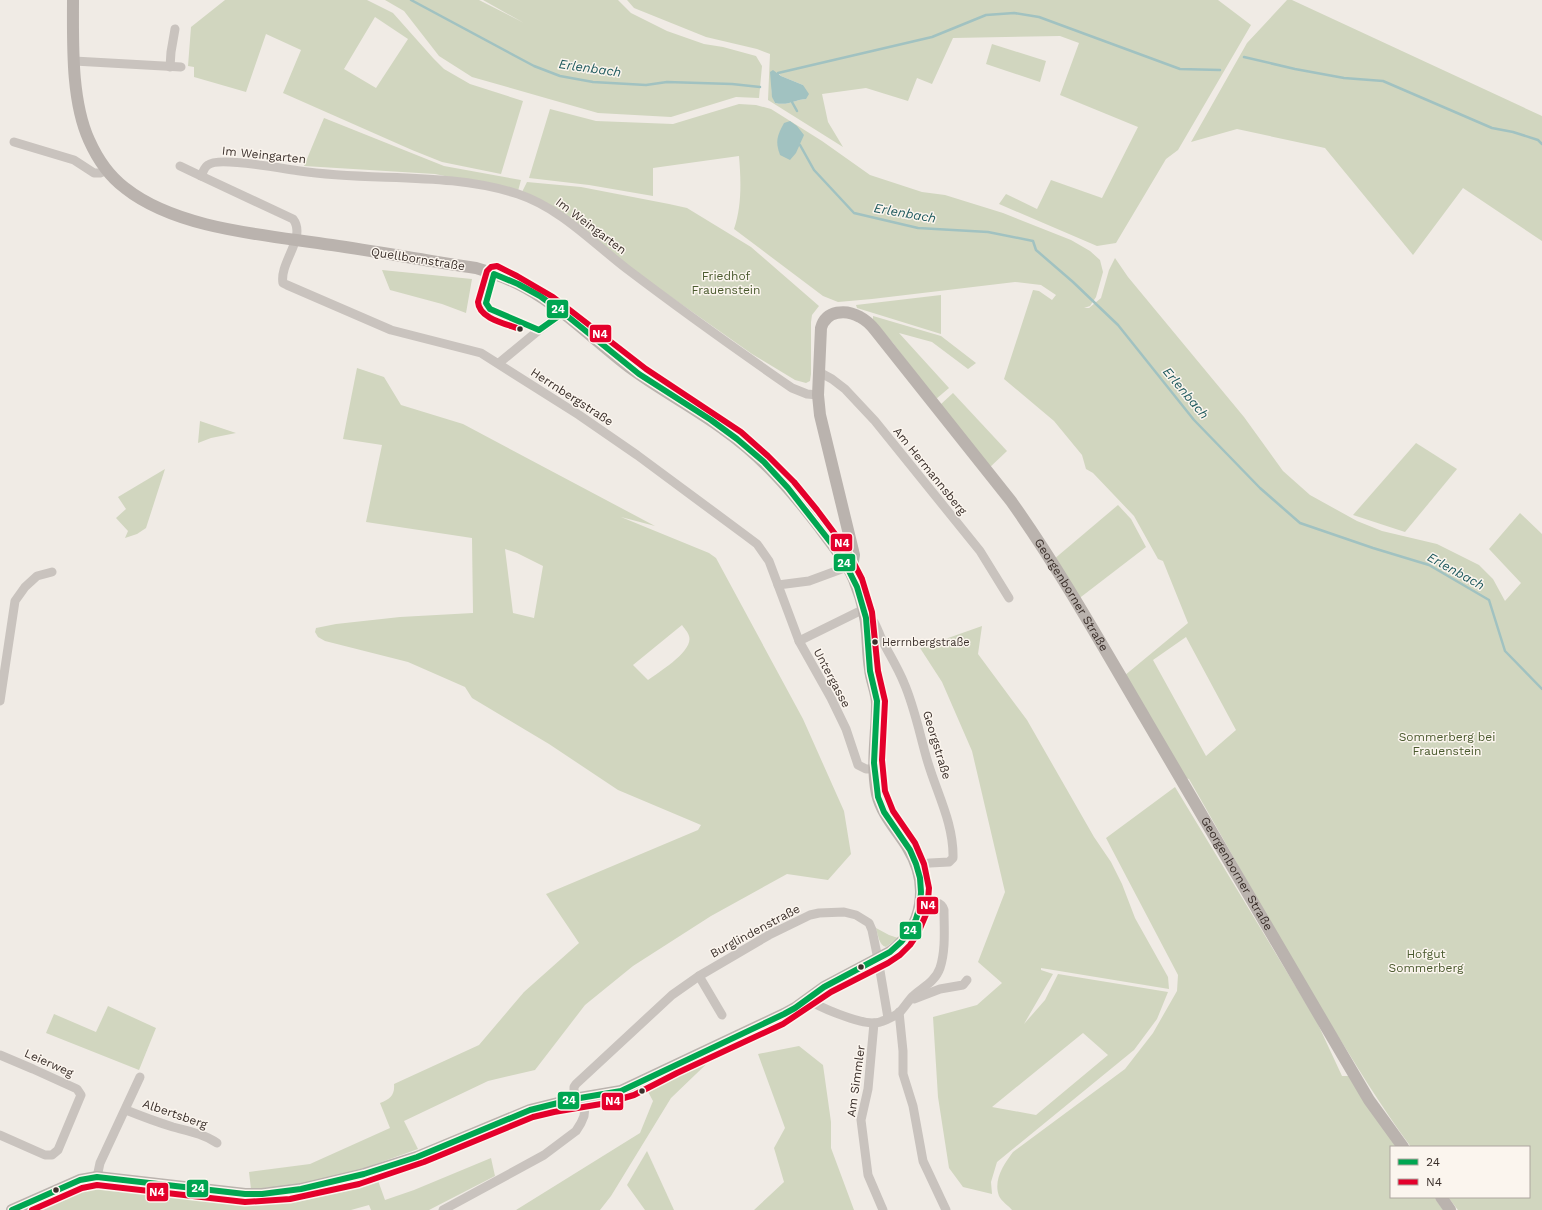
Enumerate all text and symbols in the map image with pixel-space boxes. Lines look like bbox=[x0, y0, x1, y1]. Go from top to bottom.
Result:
water label: Erlenbach bbox=[558, 56, 622, 80]
street label: Im Weingarten bbox=[221, 144, 307, 166]
street label: Im Weingarten bbox=[553, 195, 629, 257]
water label: Erlenbach bbox=[873, 200, 938, 226]
street label: Quellbornstraße bbox=[370, 245, 466, 273]
park label: Friedhof Frauenstein bbox=[691, 269, 761, 297]
line badge: 24 bbox=[546, 299, 569, 319]
text: 24 bbox=[551, 303, 565, 316]
unlabelled marker bbox=[515, 324, 525, 334]
line badge: N4 bbox=[589, 324, 612, 343]
text: N4 bbox=[592, 328, 608, 341]
water label: Erlenbach bbox=[1160, 364, 1212, 422]
street label: Herrnbergstraße bbox=[528, 365, 616, 429]
street label: Am Hermannsberg bbox=[890, 424, 970, 518]
line badge: N4 bbox=[830, 533, 853, 552]
street label: Georgenborner Straße bbox=[1032, 536, 1111, 654]
text: N4 bbox=[834, 537, 850, 550]
water label: Erlenbach bbox=[1425, 549, 1487, 593]
line badge: 24 bbox=[833, 553, 856, 572]
text: 24 bbox=[837, 557, 851, 570]
place label: Herrnbergstraße bbox=[882, 636, 970, 649]
marker: Herrnbergstraße bbox=[870, 637, 880, 647]
street label: Untergasse bbox=[811, 646, 853, 710]
street label: Georgstraße bbox=[920, 709, 954, 781]
park label: Sommerberg bei Frauenstein bbox=[1399, 730, 1495, 758]
street label: Georgenborner Straße bbox=[1198, 814, 1276, 933]
line badge: N4 bbox=[916, 896, 939, 915]
text: N4 bbox=[920, 899, 936, 912]
street label: Burglindenstraße bbox=[708, 901, 802, 961]
line badge: 24 bbox=[899, 921, 922, 940]
text: 24 bbox=[903, 924, 917, 937]
park label: Hofgut Sommerberg bbox=[1388, 947, 1464, 975]
unlabelled marker bbox=[856, 962, 866, 972]
street label: Am Simmler bbox=[844, 1044, 868, 1118]
street label: Leierweg bbox=[22, 1046, 76, 1080]
unlabelled marker bbox=[637, 1086, 647, 1096]
line badge: 24 bbox=[557, 1091, 580, 1110]
line badge: N4 bbox=[601, 1092, 624, 1111]
text: 24 bbox=[562, 1094, 576, 1107]
text: N4 bbox=[605, 1095, 621, 1108]
street label: Albertsberg bbox=[141, 1096, 210, 1132]
legend bbox=[1390, 1146, 1530, 1198]
text: 24 bbox=[1426, 1155, 1440, 1169]
text: N4 bbox=[1426, 1175, 1442, 1189]
line badge: 24 bbox=[186, 1179, 209, 1198]
line badge: N4 bbox=[146, 1182, 169, 1202]
text: 24 bbox=[191, 1182, 205, 1195]
unlabelled marker bbox=[51, 1185, 61, 1195]
text: N4 bbox=[149, 1186, 165, 1199]

